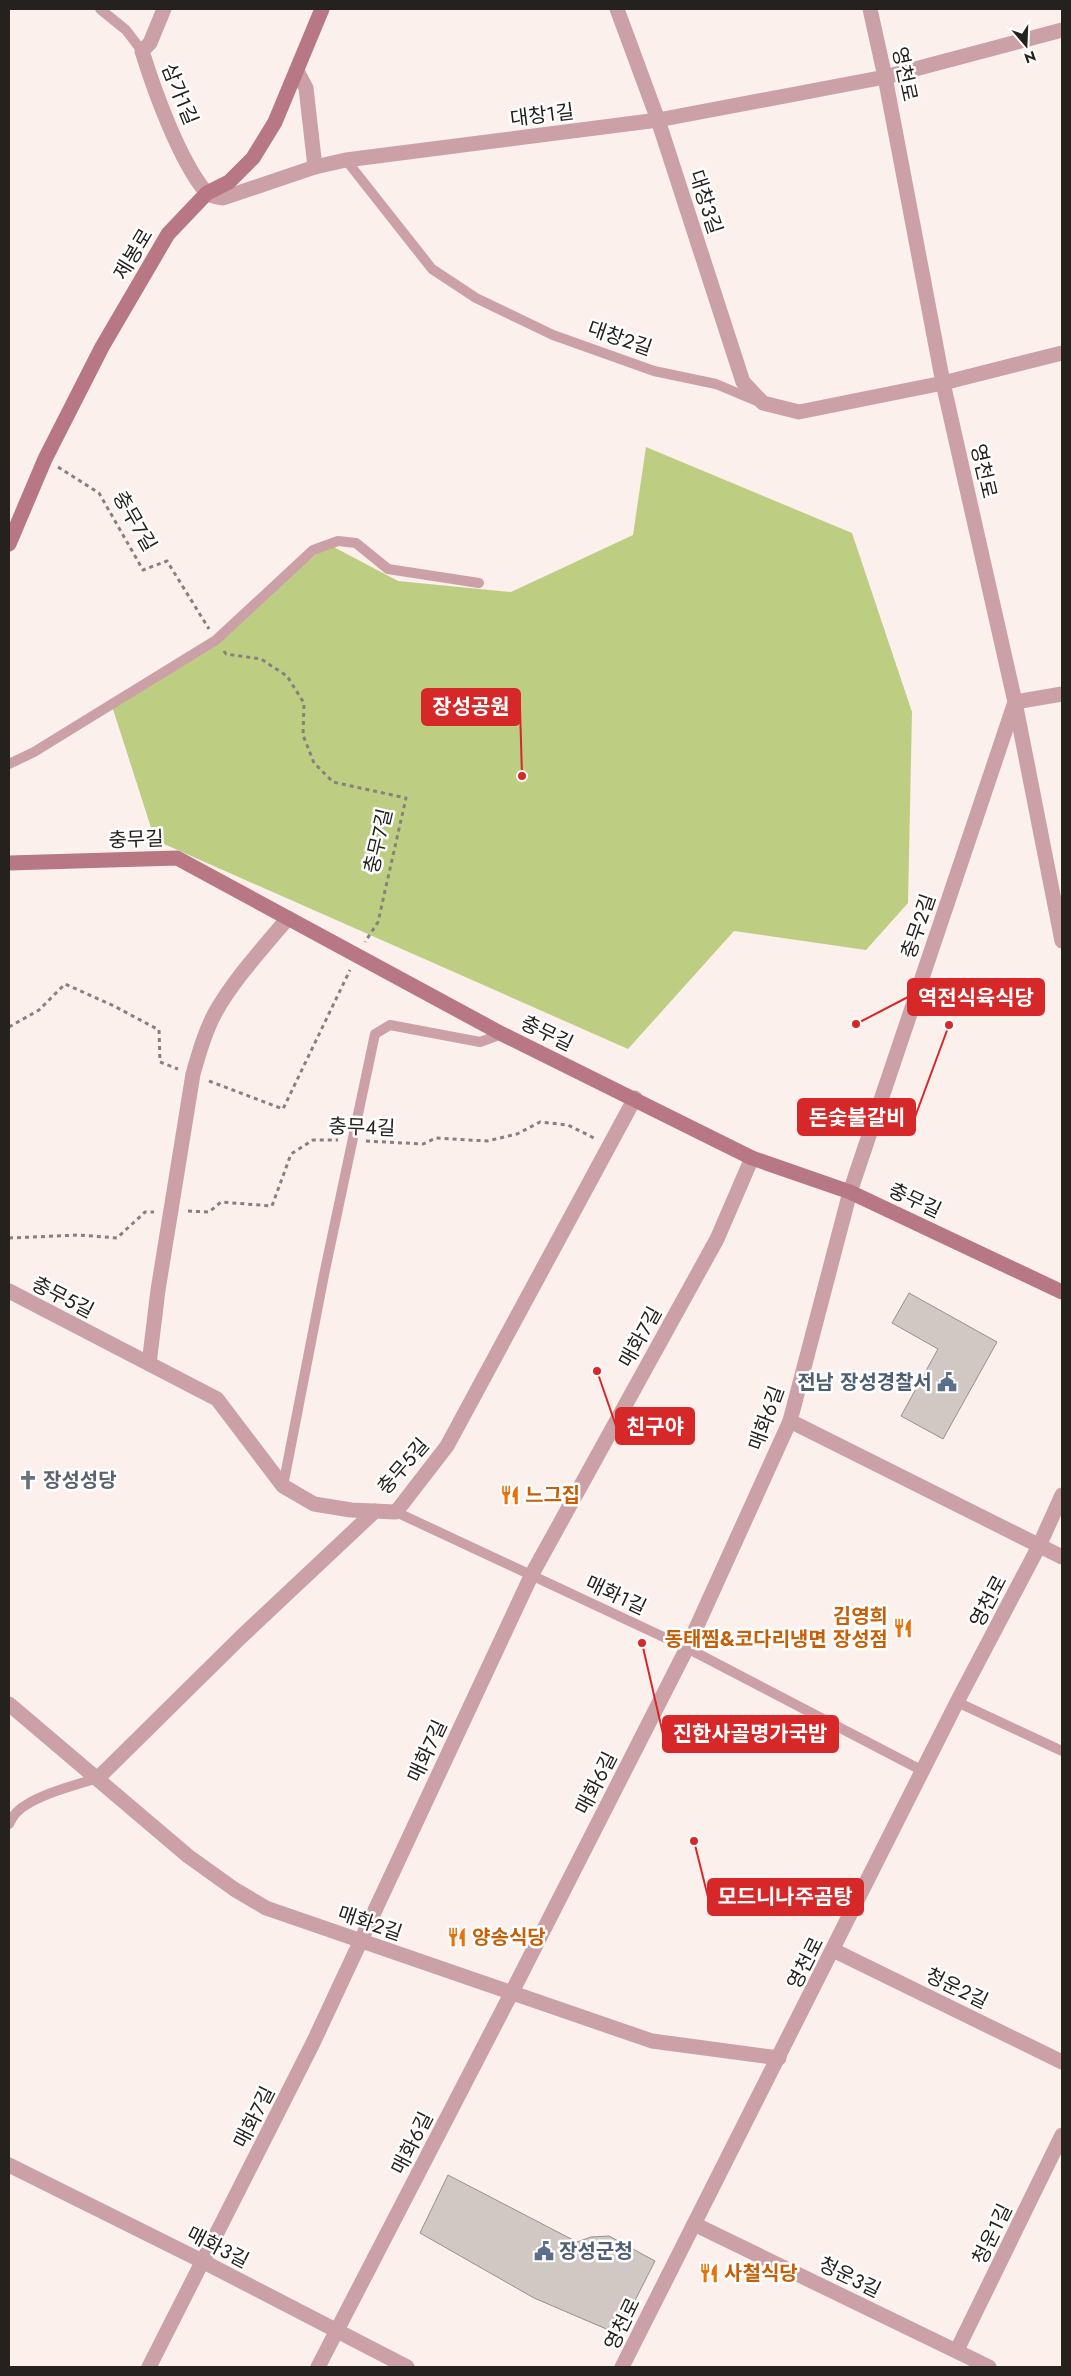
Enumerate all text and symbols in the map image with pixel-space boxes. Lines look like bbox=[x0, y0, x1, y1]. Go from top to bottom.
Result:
north arrow bbox=[1001, 20, 1051, 70]
street label: 영천로 bbox=[885, 44, 924, 104]
text: N bbox=[1022, 46, 1039, 69]
street label: 삼가1길 bbox=[154, 59, 205, 129]
street label: 대창1길 bbox=[508, 97, 576, 134]
street label: 대창3길 bbox=[682, 166, 730, 238]
street label: 제봉로 bbox=[107, 223, 160, 285]
street label: 대창2길 bbox=[584, 314, 656, 363]
street label: 영천로 bbox=[963, 441, 1004, 501]
street label: 충무7길 bbox=[106, 486, 164, 557]
callout: 장성공원 bbox=[422, 689, 520, 725]
text: 장성공원 bbox=[432, 692, 510, 722]
street label: 충무7길 bbox=[357, 806, 400, 876]
street label: 충무길 bbox=[108, 824, 164, 855]
street label: 충무2길 bbox=[894, 890, 943, 962]
callout: 역전식육식당 bbox=[908, 979, 1044, 1015]
text: 역전식육식당 bbox=[918, 983, 1034, 1013]
street label: 충무길 bbox=[516, 1008, 578, 1059]
callout: 돈숯불갈비 bbox=[798, 1099, 915, 1135]
text: 돈숯불갈비 bbox=[809, 1103, 905, 1133]
street label: 충무4길 bbox=[328, 1112, 396, 1143]
street label: 충무길 bbox=[884, 1176, 946, 1225]
street label: 충무5길 bbox=[27, 1269, 99, 1325]
street label: 매화7길 bbox=[612, 1301, 669, 1373]
place label: 전남 장성경찰서 bbox=[797, 1368, 932, 1397]
public building icon: 전남 장성경찰서 bbox=[936, 1371, 958, 1393]
street label: 매화6길 bbox=[741, 1382, 792, 1454]
callout: 친구야 bbox=[616, 1408, 694, 1444]
text: 친구야 bbox=[626, 1412, 684, 1442]
street label: 충무5길 bbox=[371, 1432, 436, 1501]
place label: 장성성당 bbox=[43, 1466, 117, 1495]
church icon: 장성성당 bbox=[17, 1469, 39, 1491]
place label: 느그집 bbox=[525, 1481, 580, 1510]
restaurant icon: 느그집 bbox=[499, 1484, 521, 1506]
street label: 매화1길 bbox=[581, 1569, 651, 1622]
street label: 영천로 bbox=[963, 1570, 1014, 1632]
place label: 김영희 동태찜&코다리냉면 장성점 bbox=[665, 1602, 888, 1654]
restaurant icon: 김영희 동태찜&코다리냉면 장성점 bbox=[892, 1617, 914, 1639]
street label: 매화7길 bbox=[400, 1715, 454, 1787]
callout: 진한사골명가국밥 bbox=[663, 1716, 838, 1752]
text: 진한사골명가국밥 bbox=[673, 1719, 827, 1749]
street label: 매화6길 bbox=[568, 1747, 625, 1820]
callout: 모드니나주곰탕 bbox=[708, 1879, 863, 1915]
text: 모드니나주곰탕 bbox=[717, 1882, 853, 1912]
street label: 매화2길 bbox=[334, 1899, 406, 1948]
place label: 양송식당 bbox=[472, 1923, 546, 1952]
restaurant icon: 양송식당 bbox=[446, 1926, 468, 1948]
street label: 영천로 bbox=[780, 1932, 831, 1994]
street label: 청운2길 bbox=[920, 1961, 993, 2016]
street label: 매화7길 bbox=[227, 2081, 282, 2153]
street label: 매화6길 bbox=[384, 2107, 441, 2180]
street label: 청운1길 bbox=[965, 2199, 1020, 2269]
street label: 매화3길 bbox=[182, 2220, 254, 2275]
place label: 장성군청 bbox=[559, 2237, 633, 2266]
public building icon: 장성군청 bbox=[533, 2240, 555, 2262]
street label: 청운3길 bbox=[814, 2250, 886, 2305]
place label: 사철식당 bbox=[724, 2259, 798, 2288]
restaurant icon: 사철식당 bbox=[698, 2262, 720, 2284]
street label: 영천로 bbox=[597, 2293, 648, 2355]

